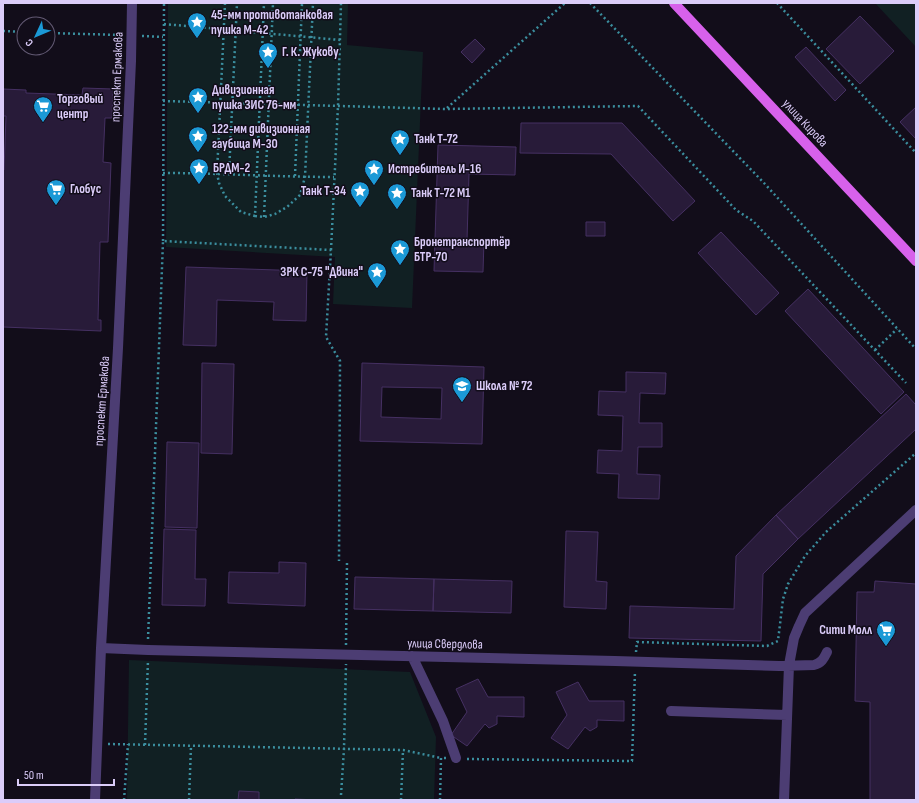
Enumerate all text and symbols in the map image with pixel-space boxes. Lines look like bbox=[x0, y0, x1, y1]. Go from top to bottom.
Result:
place label: 45-мм противотанковая пушка М-42 bbox=[211, 7, 333, 38]
place icon: 45-мм противотанковая пушка М-42 bbox=[186, 11, 208, 39]
north arrow bbox=[16, 16, 56, 56]
street label: проспект Ермакова bbox=[107, 32, 127, 122]
text: С bbox=[22, 36, 36, 49]
place icon: Г. К. Жукову bbox=[257, 41, 279, 69]
place label: Г. К. Жукову bbox=[282, 44, 339, 60]
place label: Дивизионная пушка ЗИС 76-мм bbox=[212, 82, 297, 113]
place icon: Дивизионная пушка ЗИС 76-мм bbox=[187, 86, 209, 114]
place label: Торговый центр bbox=[57, 91, 104, 122]
supermarket icon: Торговый центр bbox=[32, 95, 54, 123]
street label: улица Кирова bbox=[779, 96, 831, 150]
place label: 122-мм дивизионная гаубица М-30 bbox=[212, 121, 310, 152]
place icon: 122-мм дивизионная гаубица М-30 bbox=[187, 125, 209, 153]
place icon: Танк Т-72 bbox=[389, 128, 411, 156]
place label: Танк Т-72 bbox=[414, 131, 458, 147]
place icon: БРДМ-2 bbox=[188, 157, 210, 185]
place icon: Истребитель И-16 bbox=[363, 158, 385, 186]
place label: БРДМ-2 bbox=[213, 160, 251, 176]
place label: Истребитель И-16 bbox=[388, 161, 481, 177]
supermarket icon: Глобус bbox=[45, 178, 67, 206]
place icon: Танк Т-34 bbox=[349, 180, 371, 208]
place label: Глобус bbox=[70, 181, 102, 197]
place icon: Танк Т-72 М1 bbox=[386, 182, 408, 210]
place label: Танк Т-34 bbox=[301, 183, 346, 199]
place label: Танк Т-72 М1 bbox=[411, 185, 470, 201]
place label: Бронетранспортёр БТР-70 bbox=[414, 234, 511, 265]
place icon: Бронетранспортёр БТР-70 bbox=[389, 238, 411, 266]
place icon: ЗРК С-75 "Двина" bbox=[366, 261, 388, 289]
place label: ЗРК С-75 "Двина" bbox=[280, 264, 363, 280]
street label: проспект Ермакова bbox=[91, 355, 113, 447]
school or university icon: Школа № 72 bbox=[451, 375, 473, 403]
place label: Школа № 72 bbox=[476, 378, 533, 394]
supermarket icon: Сити Молл bbox=[875, 619, 897, 647]
place label: Сити Молл bbox=[819, 622, 873, 638]
street label: улица Свердлова bbox=[407, 635, 483, 653]
scale bar bbox=[18, 761, 114, 787]
text: 50 m bbox=[24, 768, 44, 783]

